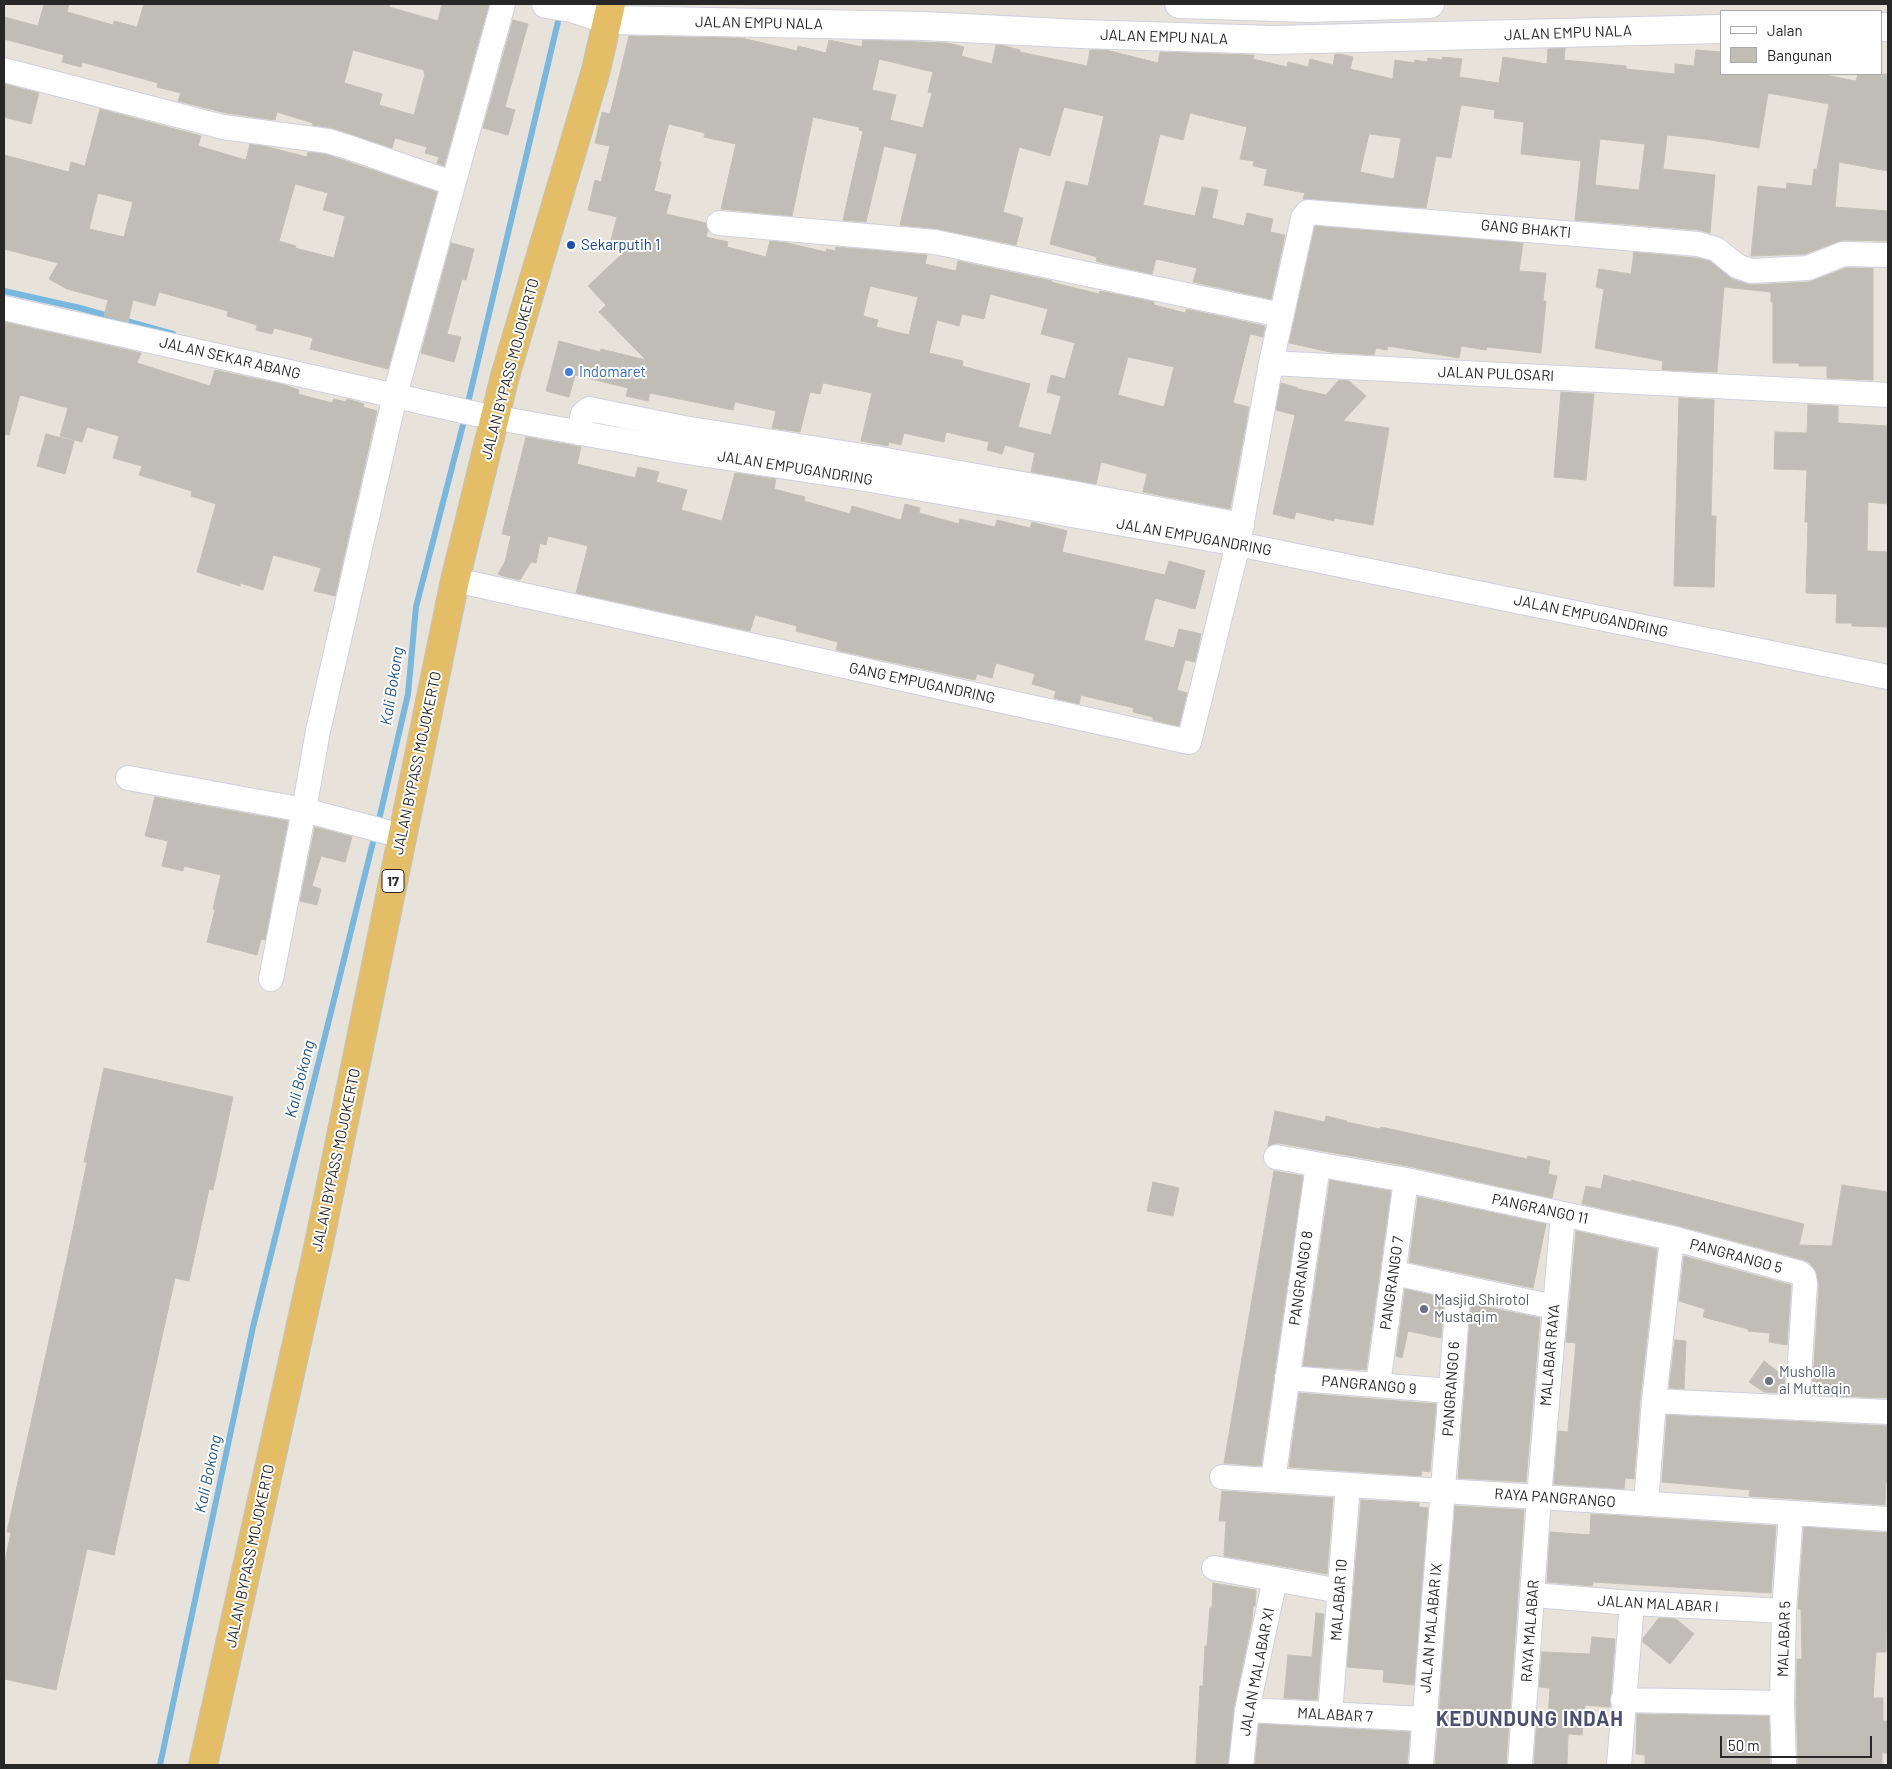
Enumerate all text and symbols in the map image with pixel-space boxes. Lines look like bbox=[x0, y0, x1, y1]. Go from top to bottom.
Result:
legend bbox=[1720, 10, 1882, 75]
street label: JALAN EMPU NALA bbox=[695, 13, 823, 33]
text: Jalan bbox=[1767, 21, 1803, 39]
street label: JALAN EMPU NALA bbox=[1504, 22, 1632, 44]
street label: JALAN EMPU NALA bbox=[1100, 26, 1228, 48]
text: Bangunan bbox=[1767, 46, 1832, 64]
street label: GANG BHAKTI bbox=[1480, 216, 1572, 242]
place label: Sekarputih 1 bbox=[581, 236, 660, 254]
marker: Sekarputih 1 bbox=[565, 239, 577, 251]
street label: JALAN BYPASS MOJOKERTO bbox=[477, 276, 543, 462]
street label: JALAN SEKAR ABANG bbox=[158, 333, 302, 383]
place label: Indomaret bbox=[579, 363, 646, 381]
street label: JALAN PULOSARI bbox=[1438, 363, 1554, 385]
marker: Indomaret bbox=[563, 366, 575, 378]
street label: JALAN EMPUGANDRING bbox=[716, 447, 874, 489]
street label: JALAN EMPUGANDRING bbox=[1115, 514, 1273, 560]
street label: JALAN EMPUGANDRING bbox=[1512, 591, 1670, 641]
water label: Kali Bokong bbox=[376, 645, 408, 727]
street label: GANG EMPUGANDRING bbox=[847, 659, 997, 707]
street label: JALAN BYPASS MOJOKERTO bbox=[389, 670, 445, 856]
road number: 17 bbox=[382, 869, 404, 892]
water label: Kali Bokong bbox=[281, 1038, 319, 1120]
street label: JALAN BYPASS MOJOKERTO bbox=[308, 1067, 364, 1253]
street label: PANGRANGO 11 bbox=[1490, 1190, 1590, 1228]
street label: PANGRANGO 8 bbox=[1285, 1230, 1317, 1326]
street label: PANGRANGO 7 bbox=[1377, 1235, 1407, 1331]
street label: PANGRANGO 5 bbox=[1688, 1235, 1784, 1277]
place label: Masjid Shirotol Mustaqim bbox=[1434, 1291, 1529, 1326]
marker: Masjid Shirotol Mustaqim bbox=[1418, 1303, 1430, 1315]
street label: MALABAR RAYA bbox=[1537, 1303, 1563, 1407]
street label: PANGRANGO 6 bbox=[1439, 1341, 1463, 1437]
place label: Musholla al Muttaqin bbox=[1779, 1363, 1851, 1398]
street label: PANGRANGO 9 bbox=[1321, 1372, 1417, 1398]
marker: Musholla al Muttaqin bbox=[1763, 1375, 1775, 1387]
water label: Kali Bokong bbox=[190, 1433, 226, 1515]
street label: JALAN BYPASS MOJOKERTO bbox=[222, 1463, 278, 1649]
street label: RAYA PANGRANGO bbox=[1494, 1485, 1616, 1511]
street label: MALABAR 10 bbox=[1327, 1558, 1351, 1642]
street label: JALAN MALABAR IX bbox=[1416, 1562, 1446, 1694]
street label: RAYA MALABAR bbox=[1517, 1579, 1543, 1683]
street label: JALAN MALABAR I bbox=[1597, 1592, 1719, 1616]
street label: MALABAR 5 bbox=[1774, 1601, 1794, 1677]
street label: JALAN MALABAR XI bbox=[1236, 1606, 1278, 1738]
street label: MALABAR 7 bbox=[1297, 1704, 1373, 1726]
district label: KEDUNDUNG INDAH bbox=[1434, 1707, 1626, 1731]
scale bar bbox=[1722, 1726, 1874, 1758]
text: 50 m bbox=[1728, 1736, 1760, 1754]

